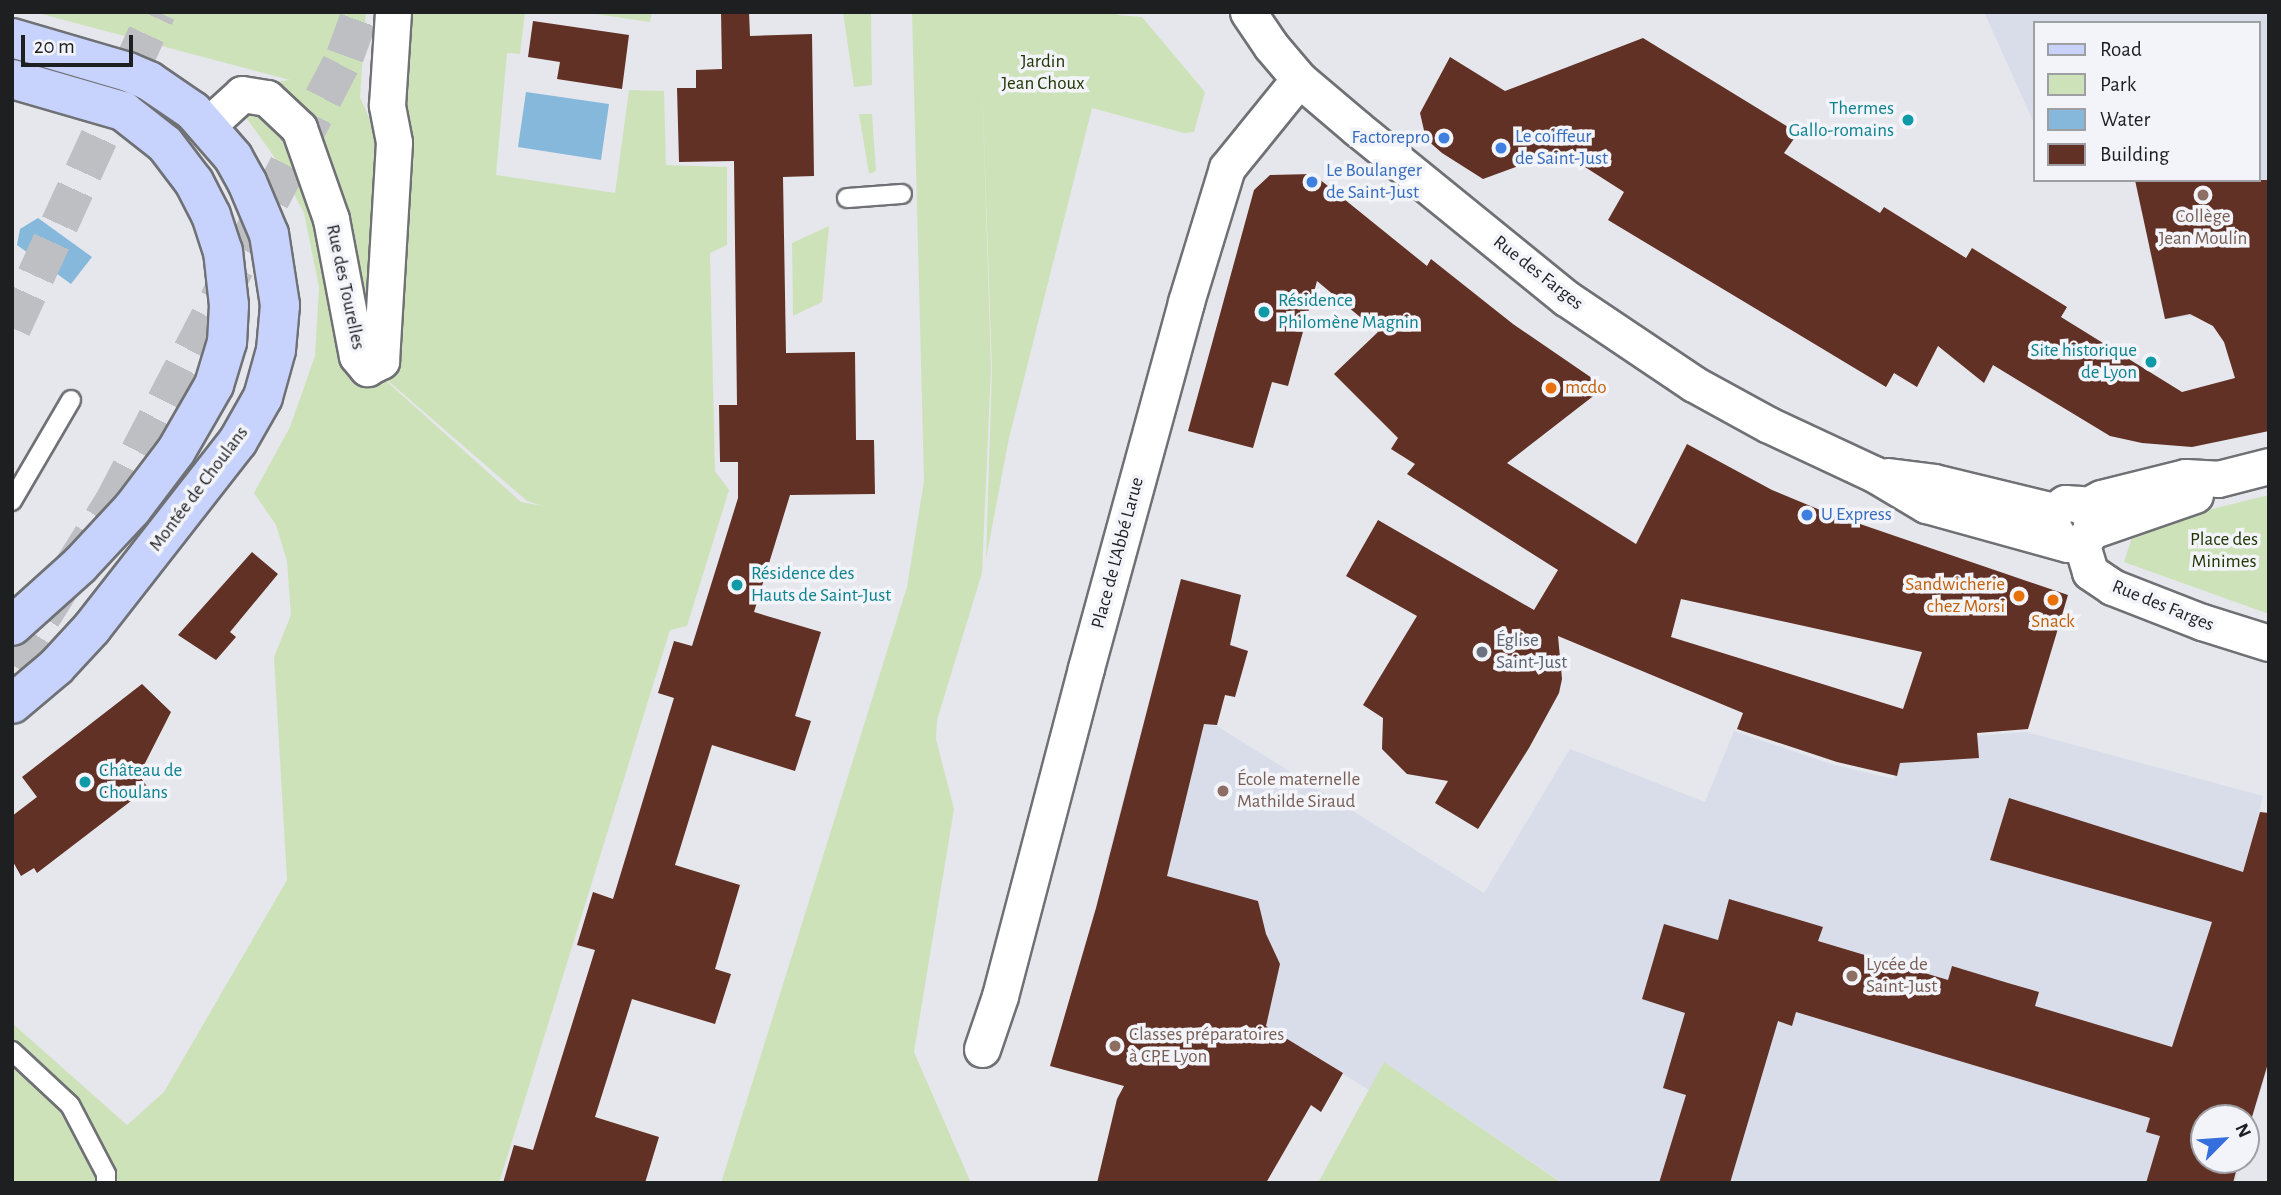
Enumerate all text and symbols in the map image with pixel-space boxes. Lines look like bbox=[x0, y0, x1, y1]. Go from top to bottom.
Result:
scale bar bbox=[24, 21, 136, 65]
legend bbox=[2032, 21, 2260, 182]
text: 20 m bbox=[34, 36, 75, 57]
text: Road bbox=[2100, 39, 2142, 60]
park label: Jardin Jean Choux bbox=[1002, 51, 1084, 95]
text: Park bbox=[2100, 74, 2136, 95]
place label: Thermes Gallo-romains bbox=[1789, 98, 1894, 142]
text: Water bbox=[2100, 109, 2150, 130]
marker: Thermes Gallo-romains bbox=[1900, 112, 1916, 128]
place label: Le coiffeur de Saint-Just bbox=[1515, 126, 1608, 170]
place label: Factorepro bbox=[1351, 127, 1430, 149]
marker: Factorepro bbox=[1436, 130, 1452, 146]
marker: Le coiffeur de Saint-Just bbox=[1493, 140, 1509, 156]
text: Building bbox=[2100, 144, 2169, 165]
place label: Le Boulanger de Saint-Just bbox=[1326, 160, 1422, 204]
marker: Le Boulanger de Saint-Just bbox=[1304, 174, 1320, 190]
marker: Collège Jean Moulin bbox=[2195, 187, 2211, 203]
place label: Collège Jean Moulin bbox=[2159, 206, 2247, 250]
street label: Rue des Tourelles bbox=[321, 222, 369, 352]
street label: Rue des Farges bbox=[1488, 231, 1588, 315]
place label: Résidence Philomène Magnin bbox=[1278, 290, 1419, 334]
marker: Résidence Philomène Magnin bbox=[1256, 304, 1272, 320]
place label: Site historique de Lyon bbox=[2030, 340, 2137, 384]
marker: Site historique de Lyon bbox=[2143, 354, 2159, 370]
place label: mcdo bbox=[1565, 377, 1607, 399]
marker: mcdo bbox=[1543, 380, 1559, 396]
street label: Montée de Choulans bbox=[145, 422, 253, 556]
street label: Place de L'Abbé Larue bbox=[1087, 475, 1149, 631]
place label: U Express bbox=[1821, 504, 1892, 526]
marker: U Express bbox=[1799, 507, 1815, 523]
park label: Place des Minimes bbox=[2190, 529, 2258, 573]
place label: Résidence des Hauts de Saint-Just bbox=[751, 563, 891, 607]
place label: Sandwicherie chez Morsi bbox=[1905, 574, 2005, 618]
street label: Rue des Farges bbox=[2109, 575, 2217, 637]
marker: Résidence des Hauts de Saint-Just bbox=[729, 577, 745, 593]
marker: Sandwicherie chez Morsi bbox=[2011, 588, 2027, 604]
marker: Snack bbox=[2045, 592, 2061, 608]
place label: Snack bbox=[2031, 611, 2075, 633]
place label: Église Saint-Just bbox=[1496, 630, 1567, 674]
marker: Église Saint-Just bbox=[1474, 644, 1490, 660]
place label: Château de Choulans bbox=[99, 760, 182, 804]
place label: École maternelle Mathilde Siraud bbox=[1237, 769, 1360, 813]
marker: Château de Choulans bbox=[77, 774, 93, 790]
marker: École maternelle Mathilde Siraud bbox=[1215, 783, 1231, 799]
place label: Lycée de Saint-Just bbox=[1866, 954, 1937, 998]
marker: Lycée de Saint-Just bbox=[1844, 968, 1860, 984]
place label: Classes préparatoires à CPE Lyon bbox=[1129, 1024, 1284, 1068]
marker: Classes préparatoires à CPE Lyon bbox=[1107, 1038, 1123, 1054]
north arrow bbox=[2190, 1104, 2260, 1174]
text: N bbox=[2231, 1121, 2254, 1141]

